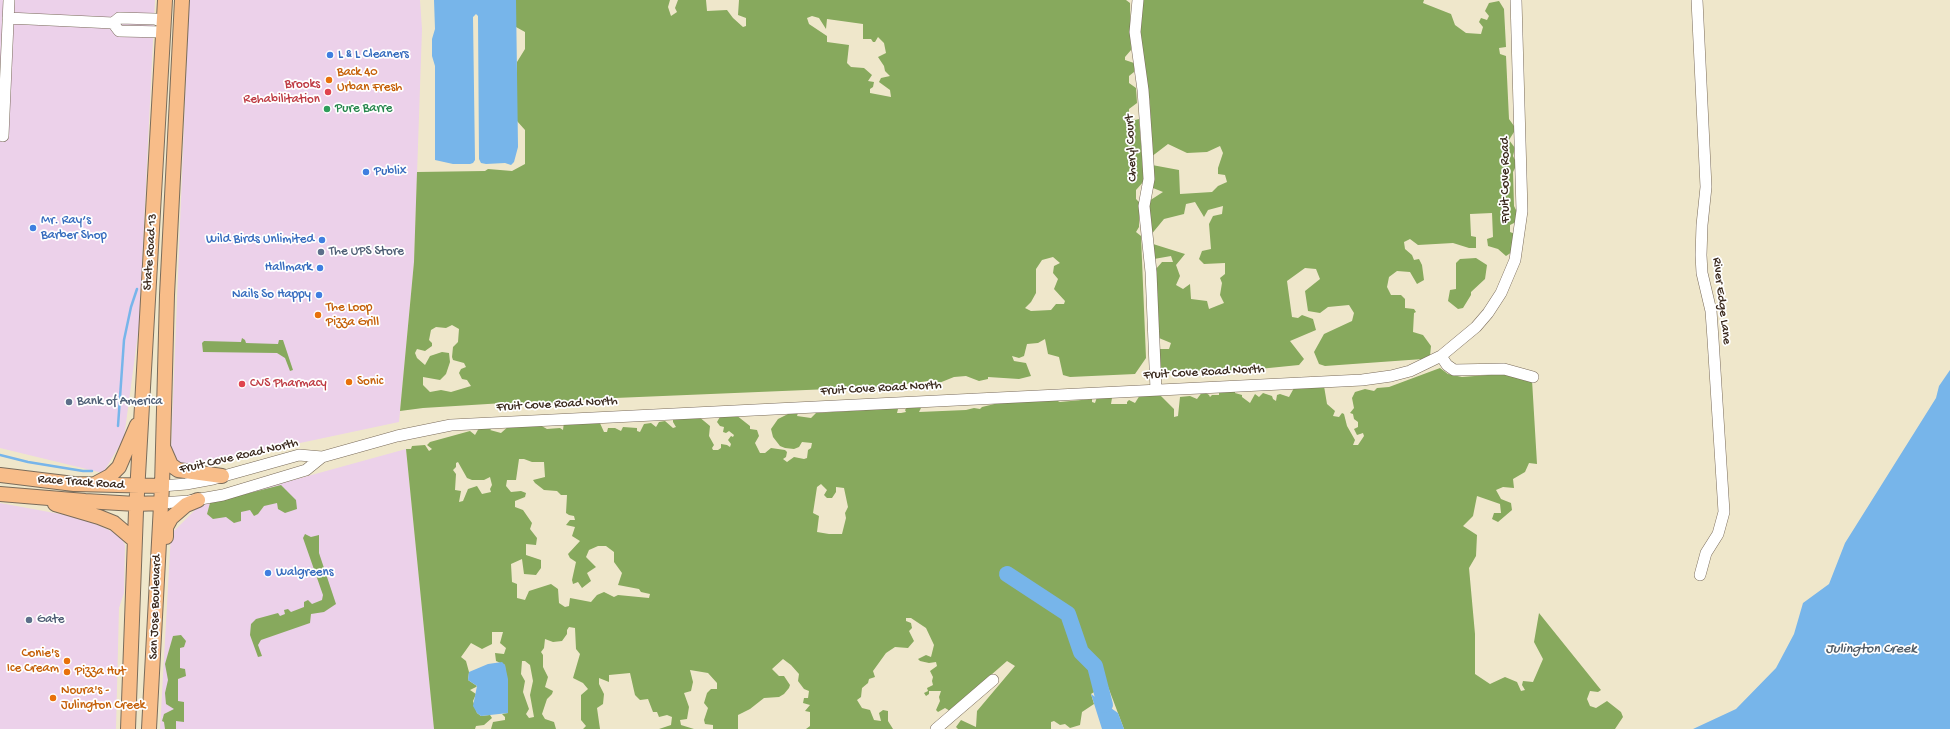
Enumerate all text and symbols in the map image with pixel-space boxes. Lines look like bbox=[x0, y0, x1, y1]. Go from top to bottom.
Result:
place label: L & L Cleaners bbox=[338, 47, 409, 63]
marker: L & L Cleaners bbox=[325, 50, 335, 60]
place label: Back 40 Urban Fresh bbox=[337, 65, 402, 96]
marker: Back 40 Urban Fresh bbox=[324, 75, 334, 85]
place label: Brooks Rehabilitation bbox=[243, 77, 320, 108]
marker: Brooks Rehabilitation bbox=[323, 87, 333, 97]
place label: Pure Barre bbox=[335, 101, 392, 117]
marker: Pure Barre bbox=[322, 104, 332, 114]
street label: Cheryl Court bbox=[1122, 114, 1142, 182]
street label: Fruit Cove Road bbox=[1498, 137, 1514, 223]
place label: Publix bbox=[374, 164, 407, 180]
marker: Publix bbox=[361, 167, 371, 177]
place label: Mr. Ray’s Barber Shop bbox=[41, 213, 107, 244]
street label: State Road 13 bbox=[141, 213, 161, 291]
marker: Mr. Ray’s Barber Shop bbox=[28, 223, 38, 233]
place label: Wild Birds Unlimited bbox=[206, 232, 314, 248]
marker: Wild Birds Unlimited bbox=[317, 235, 327, 245]
place label: The UPS Store bbox=[329, 244, 404, 260]
marker: The UPS Store bbox=[316, 247, 326, 257]
street label: River Edge Lane bbox=[1708, 257, 1734, 345]
place label: Hallmark bbox=[265, 260, 312, 276]
marker: Hallmark bbox=[315, 263, 325, 273]
place label: Nails So Happy bbox=[232, 287, 311, 303]
marker: Nails So Happy bbox=[314, 290, 324, 300]
place label: The Loop Pizza Grill bbox=[326, 300, 379, 331]
marker: The Loop Pizza Grill bbox=[313, 310, 323, 320]
street label: Fruit Cove Road North bbox=[1143, 362, 1265, 384]
place label: Sonic bbox=[357, 374, 383, 390]
place label: CVS Pharmacy bbox=[250, 376, 327, 392]
marker: Sonic bbox=[344, 377, 354, 387]
street label: Fruit Cove Road North bbox=[820, 378, 942, 400]
marker: CVS Pharmacy bbox=[237, 379, 247, 389]
place label: Bank of America bbox=[77, 394, 162, 410]
street label: Fruit Cove Road North bbox=[496, 394, 618, 416]
marker: Bank of America bbox=[64, 397, 74, 407]
street label: Fruit Cove Road North bbox=[178, 436, 300, 478]
street label: Race Track Road bbox=[37, 472, 125, 494]
street label: San Jose Boulevard bbox=[146, 554, 166, 660]
place label: Walgreens bbox=[276, 565, 334, 581]
marker: Walgreens bbox=[263, 568, 273, 578]
place label: Gate bbox=[37, 612, 64, 628]
marker: Gate bbox=[24, 615, 34, 625]
water label: Julington Creek bbox=[1826, 642, 1916, 658]
place label: Conie's Ice Cream bbox=[7, 646, 59, 677]
marker: Conie's Ice Cream bbox=[62, 656, 72, 666]
place label: Pizza Hut bbox=[75, 664, 126, 680]
marker: Pizza Hut bbox=[62, 667, 72, 677]
place label: Noura's - Julington Creek bbox=[61, 683, 145, 714]
marker: Noura's - Julington Creek bbox=[48, 693, 58, 703]

